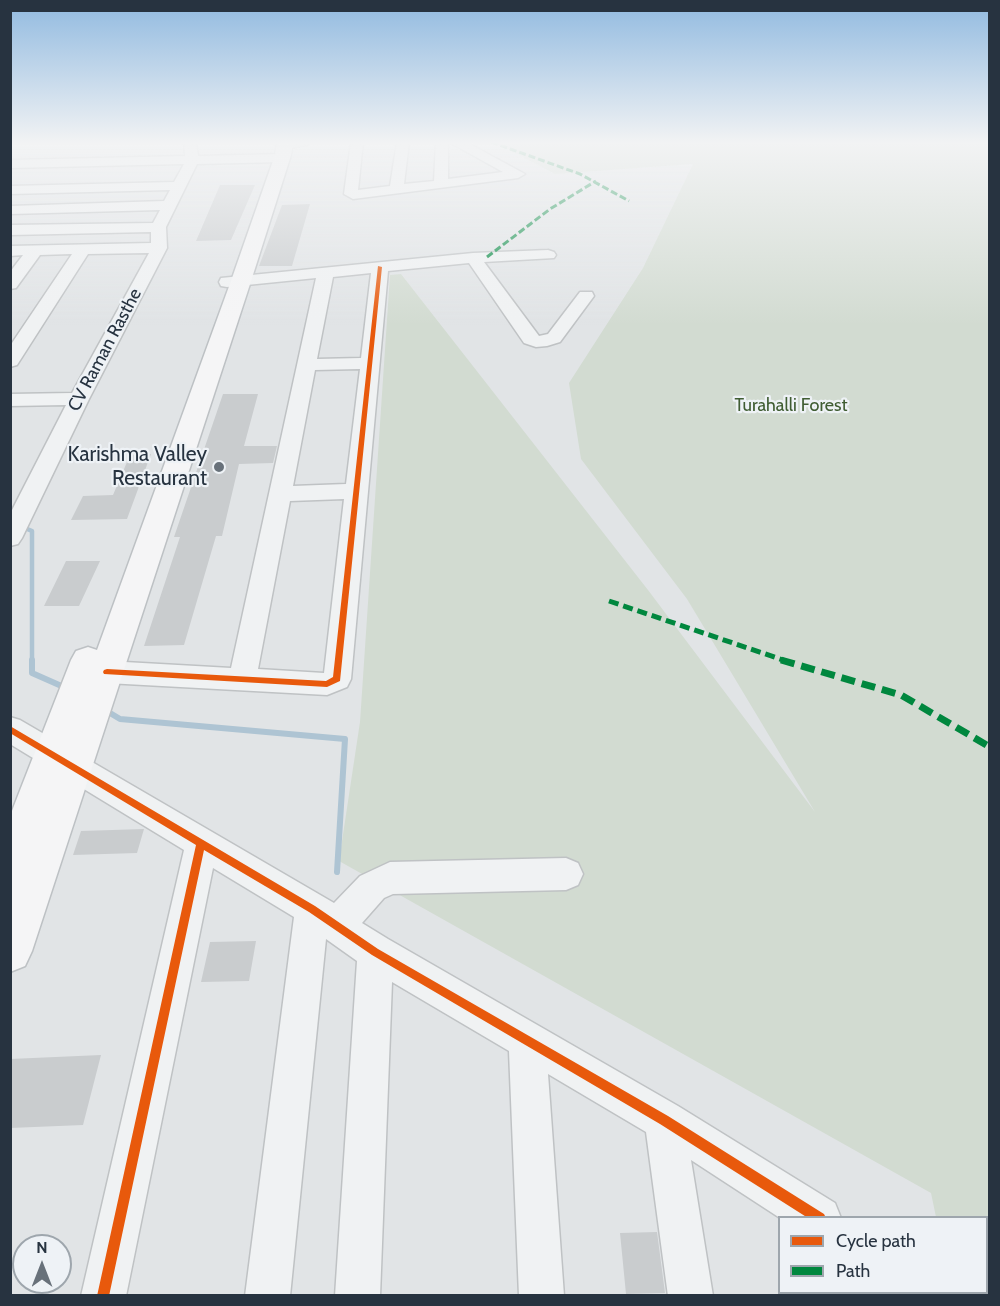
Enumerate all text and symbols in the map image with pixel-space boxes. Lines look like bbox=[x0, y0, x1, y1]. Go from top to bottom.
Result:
street label: CV Raman Rasthe bbox=[64, 285, 146, 415]
park label: Turahalli Forest bbox=[734, 395, 848, 417]
place label: Karishma Valley Restaurant bbox=[68, 442, 207, 492]
marker: Karishma Valley Restaurant bbox=[212, 460, 226, 474]
legend bbox=[778, 1216, 988, 1294]
text: Cycle path bbox=[836, 1230, 916, 1252]
north arrow bbox=[12, 1234, 72, 1294]
text: N bbox=[36, 1238, 48, 1257]
text: Path bbox=[836, 1260, 870, 1282]

